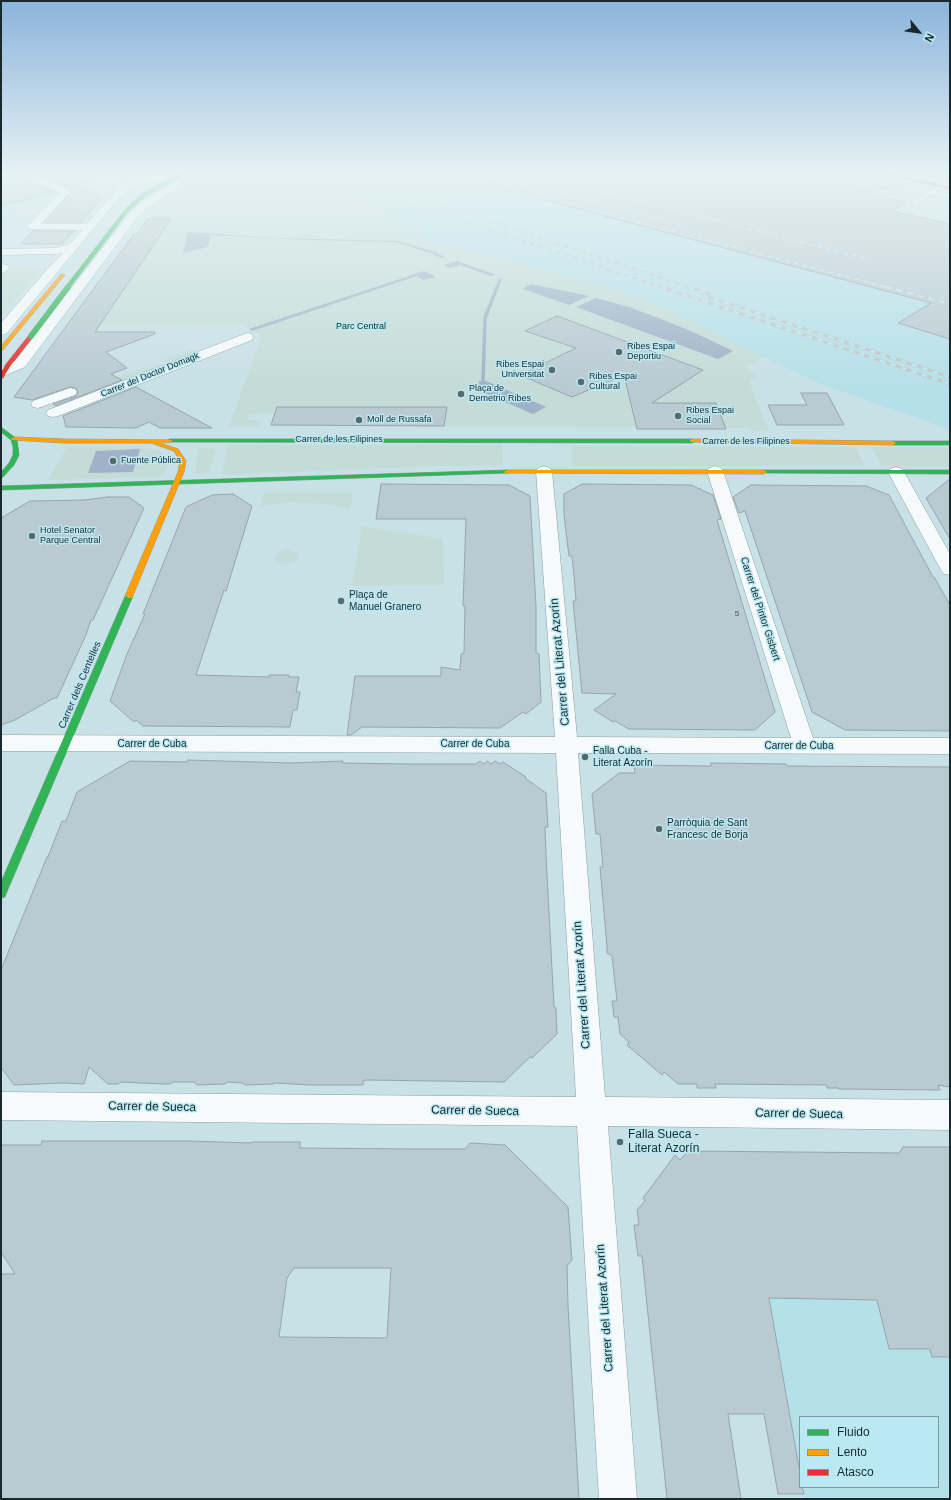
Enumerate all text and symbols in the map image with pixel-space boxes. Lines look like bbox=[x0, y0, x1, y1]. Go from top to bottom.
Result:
north arrow bbox=[899, 12, 939, 52]
text: N bbox=[922, 31, 937, 44]
park label: Parc Central bbox=[336, 322, 386, 332]
place label: Ribes Espai Deportiu bbox=[627, 342, 675, 363]
marker: Ribes Espai Deportiu bbox=[614, 347, 624, 357]
street label: Carrer del Doctor Domagk bbox=[99, 350, 201, 400]
place label: Ribes Espai Universitat bbox=[496, 360, 544, 381]
marker: Ribes Espai Universitat bbox=[547, 365, 557, 375]
place label: Ribes Espai Cultural bbox=[589, 372, 637, 393]
marker: Ribes Espai Cultural bbox=[576, 377, 586, 387]
place label: Plaça de Demetrio Ribes bbox=[469, 384, 531, 405]
marker: Plaça de Demetrio Ribes bbox=[456, 389, 466, 399]
place label: Ribes Espai Social bbox=[686, 406, 734, 427]
marker: Ribes Espai Social bbox=[673, 411, 683, 421]
marker: Moll de Russafa bbox=[354, 415, 364, 425]
place label: Moll de Russafa bbox=[367, 415, 432, 425]
street label: Carrer de les Filipines bbox=[295, 435, 383, 445]
street label: Carrer de les Filipines bbox=[702, 437, 790, 447]
marker: Fuente Pública bbox=[108, 456, 118, 466]
place label: Fuente Pública bbox=[121, 456, 181, 466]
place label: Hotel Senator Parque Central bbox=[40, 526, 101, 547]
marker: Hotel Senator Parque Central bbox=[27, 531, 37, 541]
street label: Carrer del Pintor Gisbert bbox=[738, 556, 782, 662]
place label: Plaça de Manuel Granero bbox=[349, 589, 421, 612]
marker: Plaça de Manuel Granero bbox=[336, 596, 346, 606]
street label: Carrer del Literat Azorín bbox=[547, 598, 573, 726]
house number: 5 bbox=[735, 609, 739, 619]
street label: Carrer dels Centelles bbox=[56, 639, 104, 731]
street label: Carrer de Cuba bbox=[118, 738, 186, 750]
street label: Carrer de Cuba bbox=[441, 738, 509, 750]
street label: Carrer de Cuba bbox=[765, 740, 833, 752]
place label: Falla Cuba - Literat Azorín bbox=[593, 745, 652, 768]
marker: Falla Cuba - Literat Azorín bbox=[580, 752, 590, 762]
place label: Parròquia de Sant Francesc de Borja bbox=[667, 817, 748, 840]
marker: Parròquia de Sant Francesc de Borja bbox=[654, 824, 664, 834]
street label: Carrer del Literat Azorín bbox=[570, 921, 594, 1049]
street label: Carrer de Sueca bbox=[108, 1099, 196, 1115]
street label: Carrer de Sueca bbox=[431, 1103, 519, 1119]
street label: Carrer de Sueca bbox=[755, 1106, 843, 1122]
place label: Falla Sueca - Literat Azorín bbox=[628, 1128, 699, 1156]
marker: Falla Sueca - Literat Azorín bbox=[615, 1137, 625, 1147]
street label: Carrer del Literat Azorín bbox=[593, 1244, 617, 1372]
legend bbox=[799, 1416, 939, 1488]
text: Fluido bbox=[837, 1425, 870, 1439]
text: Lento bbox=[837, 1445, 867, 1459]
text: Atasco bbox=[837, 1465, 874, 1479]

